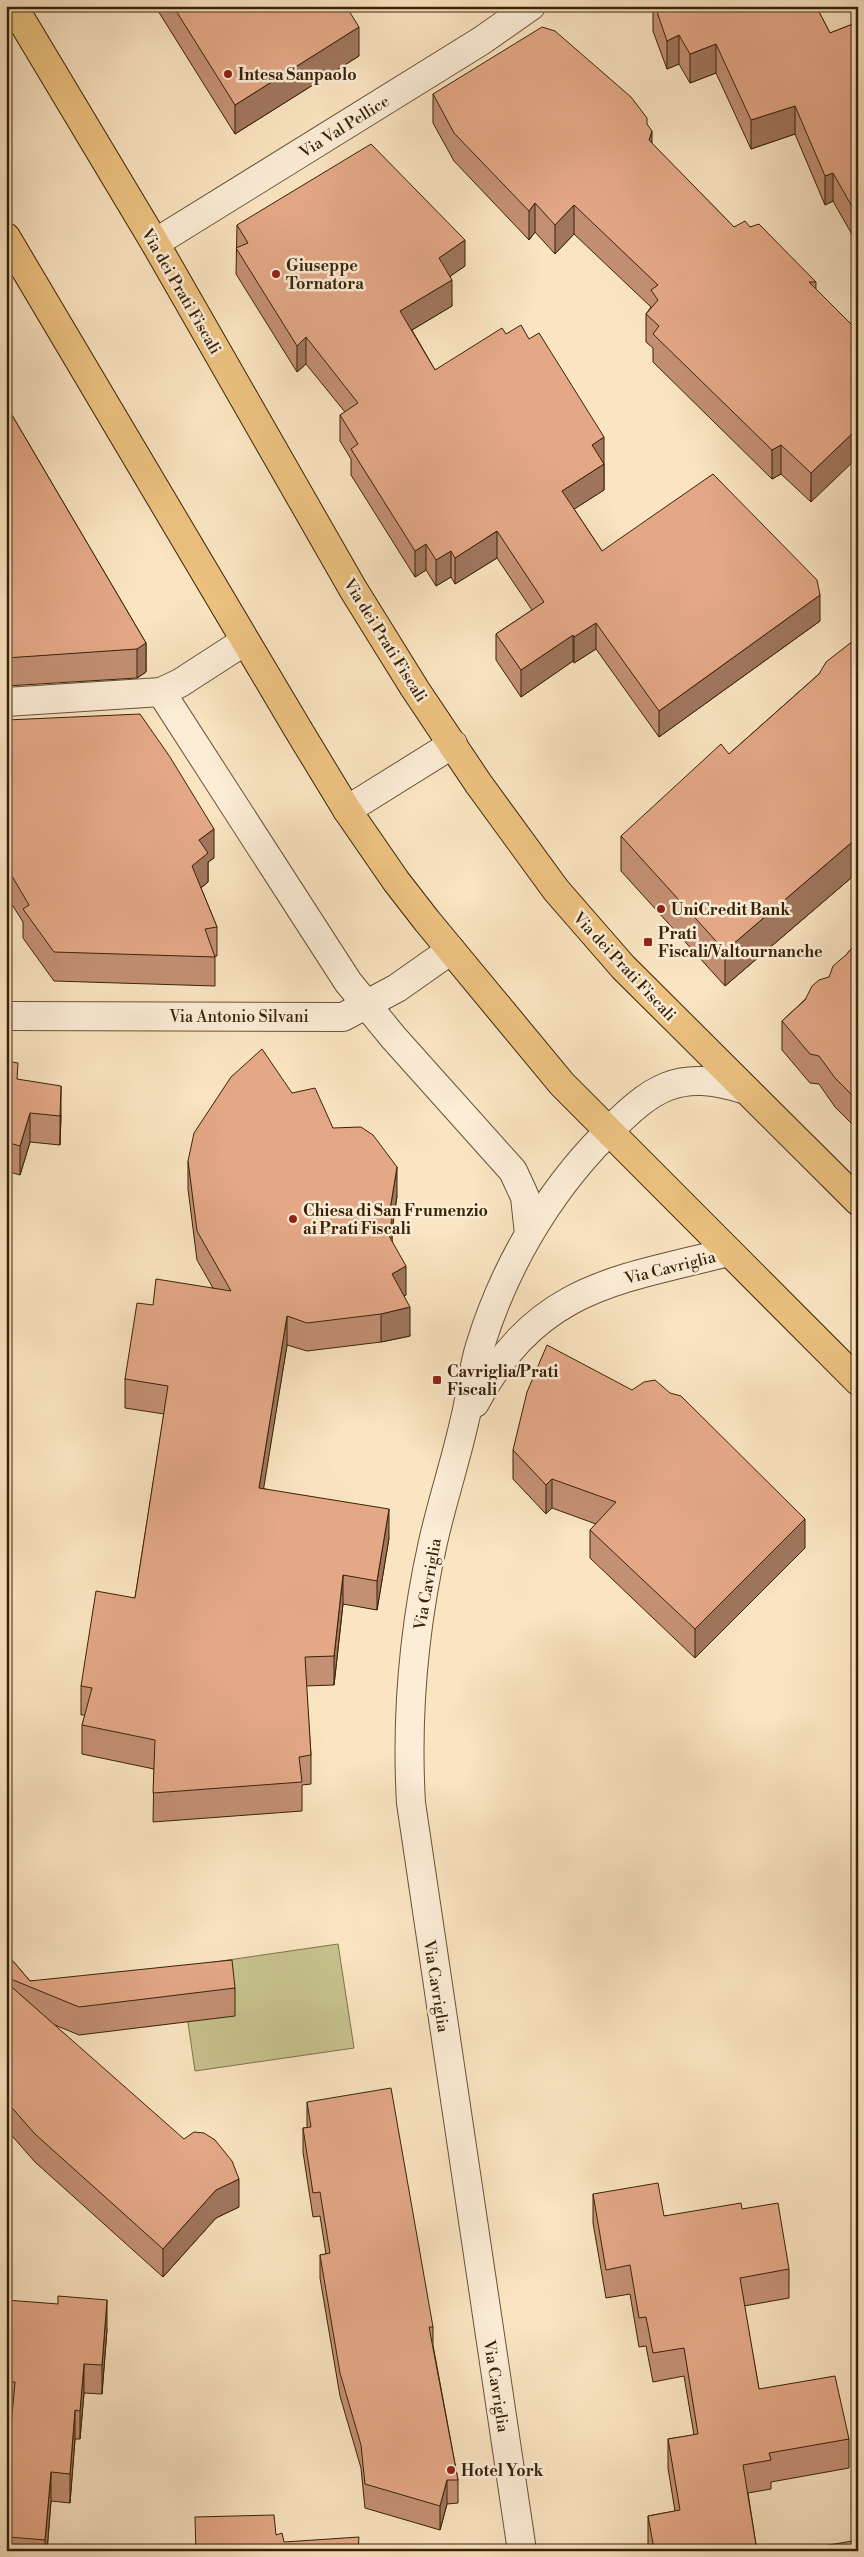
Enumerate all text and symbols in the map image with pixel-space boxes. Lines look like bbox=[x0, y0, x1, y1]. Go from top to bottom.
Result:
place label: Intesa Sanpaolo bbox=[238, 65, 357, 85]
marker: Intesa Sanpaolo bbox=[222, 68, 234, 80]
street label: Via Val Pellice bbox=[295, 91, 393, 163]
street label: Via dei Prati Fiscali bbox=[137, 224, 225, 358]
place label: Giuseppe Tornatora bbox=[286, 256, 364, 294]
marker: Giuseppe Tornatora bbox=[270, 268, 282, 280]
street label: Via dei Prati Fiscali bbox=[339, 574, 431, 706]
place label: UniCredit Bank bbox=[671, 900, 791, 920]
marker: UniCredit Bank bbox=[655, 903, 667, 915]
street label: Via dei Prati Fiscali bbox=[568, 907, 680, 1025]
place label: Prati Fiscali/Valtournanche bbox=[658, 924, 823, 962]
marker: Prati Fiscali/Valtournanche bbox=[642, 936, 654, 948]
street label: Via Antonio Silvani bbox=[168, 1007, 309, 1027]
place label: Chiesa di San Frumenzio ai Prati Fiscali bbox=[303, 1201, 488, 1239]
marker: Chiesa di San Frumenzio ai Prati Fiscali bbox=[287, 1213, 299, 1225]
street label: Via Cavriglia bbox=[622, 1247, 719, 1289]
place label: Cavriglia/Prati Fiscali bbox=[447, 1362, 558, 1400]
marker: Cavriglia/Prati Fiscali bbox=[431, 1374, 443, 1386]
street label: Via Cavriglia bbox=[410, 1536, 446, 1633]
street label: Via Cavriglia bbox=[419, 1938, 453, 2035]
street label: Via Cavriglia bbox=[479, 2338, 513, 2435]
place label: Hotel York bbox=[461, 2461, 544, 2481]
marker: Hotel York bbox=[445, 2464, 457, 2476]

